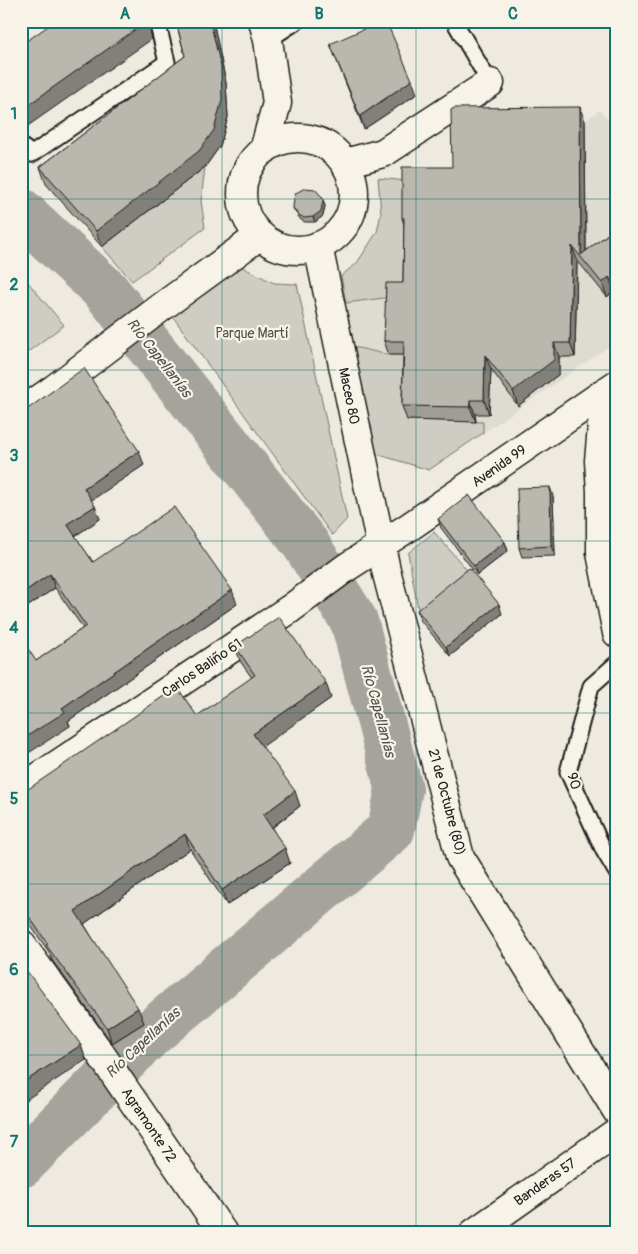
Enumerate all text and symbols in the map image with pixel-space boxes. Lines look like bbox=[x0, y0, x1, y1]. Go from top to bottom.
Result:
text: A bbox=[120, 4, 131, 24]
text: B bbox=[314, 4, 324, 24]
text: C bbox=[508, 4, 518, 24]
text: 1 bbox=[11, 104, 17, 124]
text: 2 bbox=[10, 275, 19, 295]
water label: Río Capellanías bbox=[122, 315, 197, 403]
park label: Parque Martí bbox=[215, 325, 289, 342]
street label: Maceo 80 bbox=[335, 366, 363, 426]
street label: Avenida 99 bbox=[469, 441, 529, 491]
text: 3 bbox=[10, 446, 19, 466]
text: 4 bbox=[9, 618, 19, 638]
street label: Carlos Baliño 61 bbox=[159, 635, 245, 701]
water label: Río Capellanías bbox=[357, 663, 400, 762]
street label: 21 de Octubre (80) bbox=[425, 747, 469, 857]
street label: 90 bbox=[563, 770, 585, 792]
text: 5 bbox=[10, 789, 19, 809]
text: 6 bbox=[9, 960, 19, 980]
water label: Río Capellanías bbox=[102, 1002, 186, 1082]
street label: Agramonte 72 bbox=[118, 1085, 180, 1166]
text: 7 bbox=[10, 1132, 19, 1152]
street label: Banderas 57 bbox=[511, 1154, 580, 1210]

